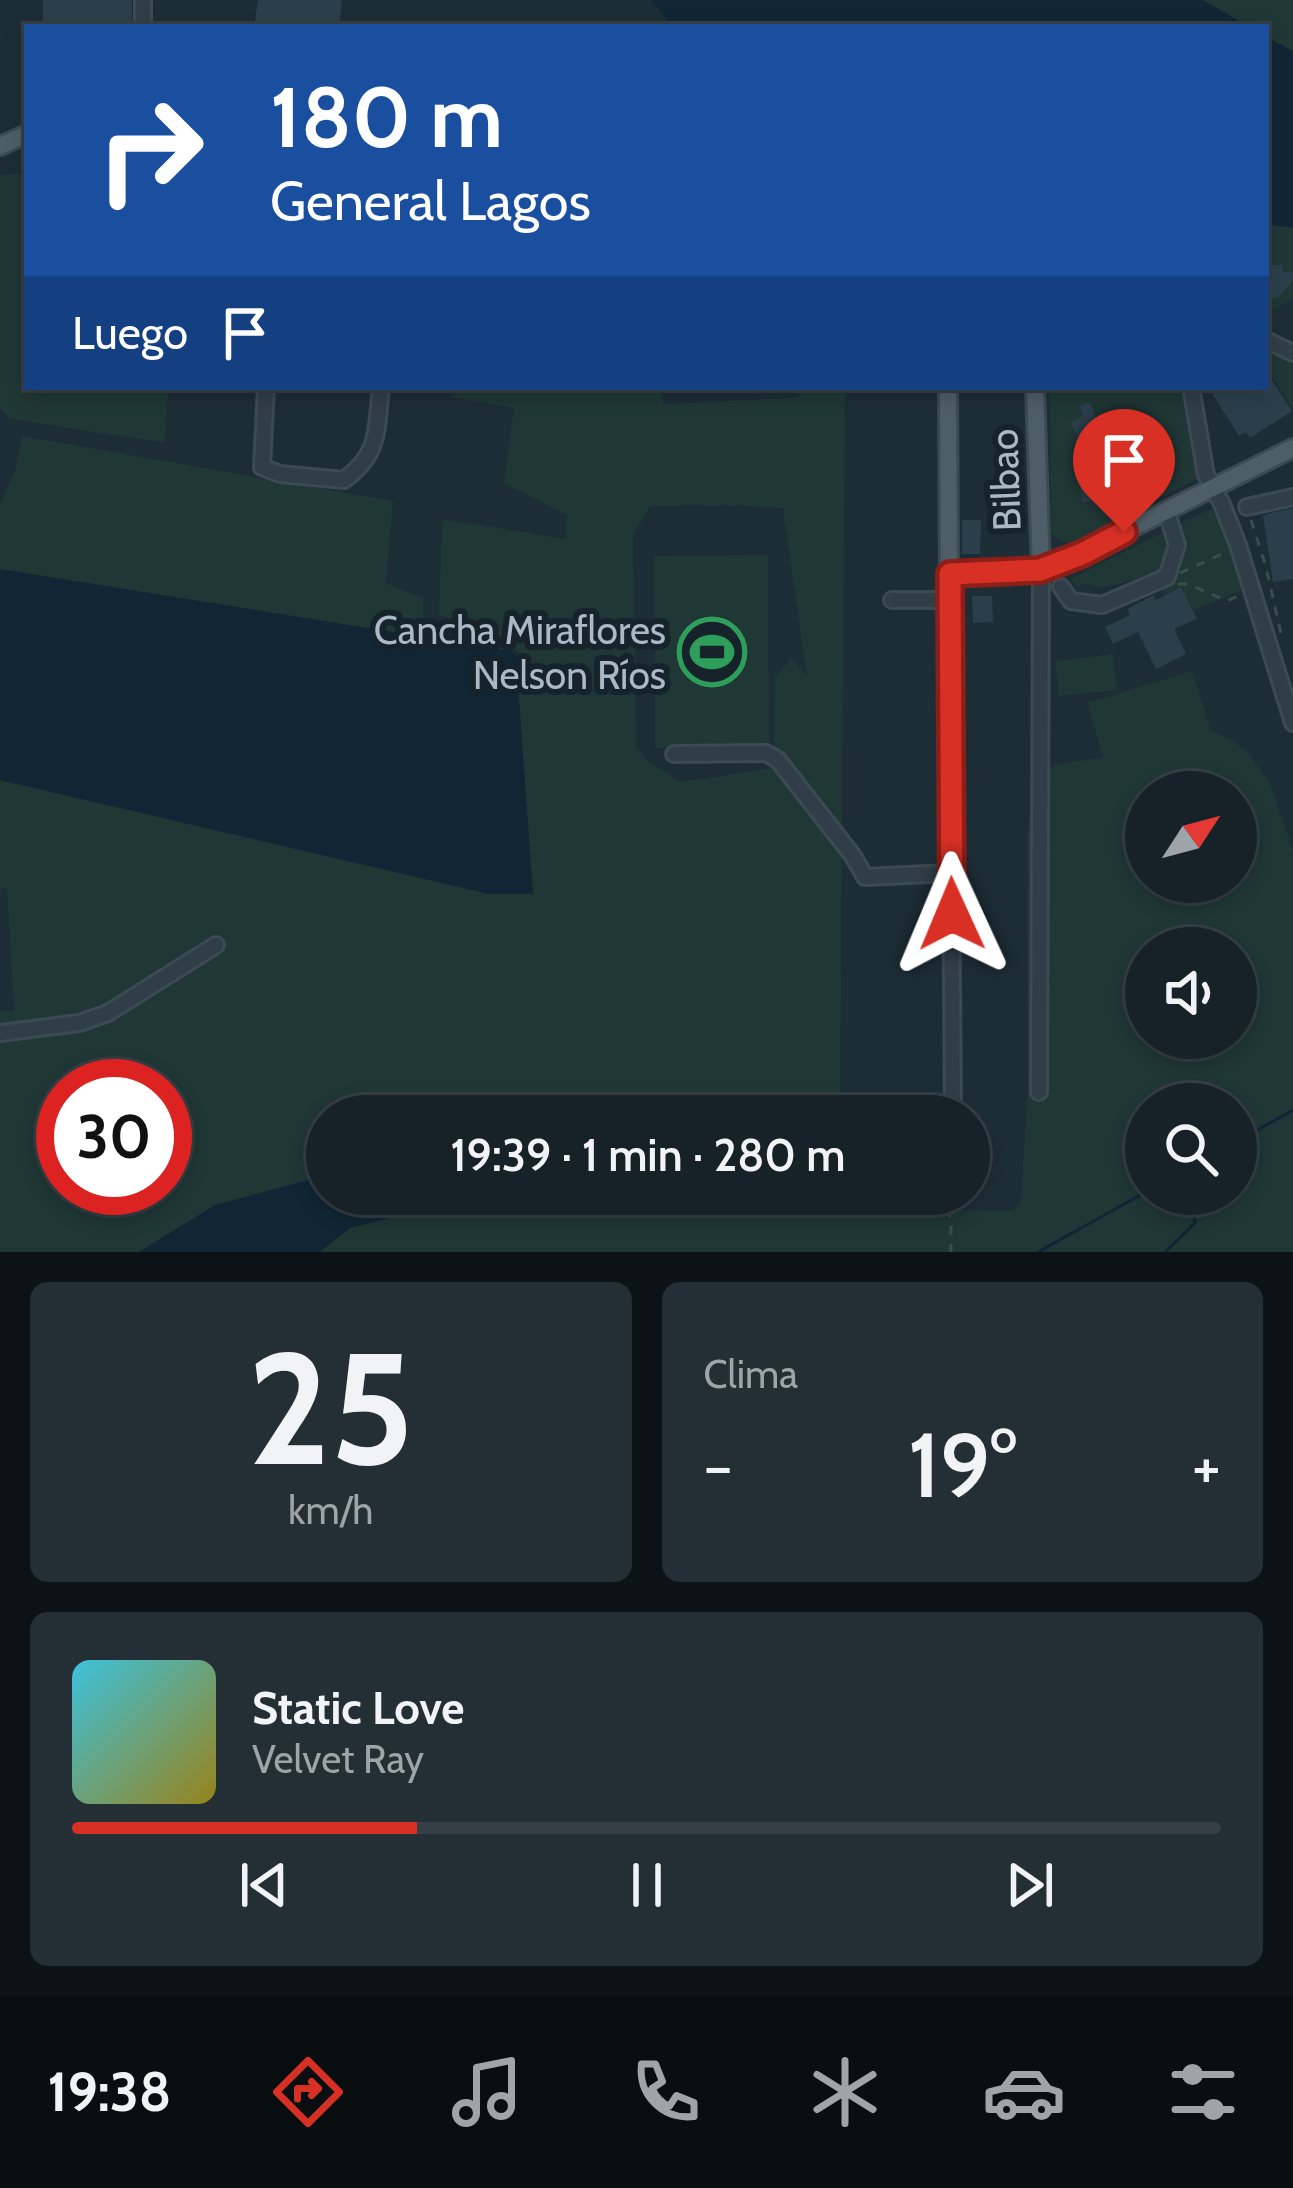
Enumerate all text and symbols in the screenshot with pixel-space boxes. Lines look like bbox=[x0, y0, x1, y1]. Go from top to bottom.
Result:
text: 180 m bbox=[270, 66, 503, 168]
icon: right bbox=[72, 72, 228, 228]
text: General Lagos bbox=[270, 168, 591, 234]
icon: arrive bbox=[212, 300, 278, 366]
text: Luego bbox=[72, 306, 188, 360]
pin bbox=[1073, 409, 1175, 532]
icon: arrive bbox=[1091, 427, 1157, 493]
street label: Bilbao bbox=[979, 428, 1031, 532]
place label: Cancha Miraflores Nelson Ríos bbox=[374, 606, 666, 699]
sports icon: Cancha Miraflores Nelson Ríos bbox=[677, 617, 747, 687]
north arrow bbox=[1125, 771, 1257, 903]
map controls bbox=[1125, 771, 1257, 1215]
position arrow bbox=[889, 851, 1015, 977]
button: sound bbox=[1125, 927, 1257, 1059]
speed limit sign: 30 bbox=[36, 1059, 192, 1215]
button: search bbox=[1125, 1083, 1257, 1215]
text: 19:39 · 1 min · 280 m bbox=[451, 1128, 845, 1182]
text: 25 bbox=[248, 1313, 414, 1503]
text: Clima bbox=[704, 1350, 798, 1398]
text: 19° bbox=[908, 1410, 1017, 1520]
text: − bbox=[704, 1425, 733, 1506]
text: + bbox=[1192, 1425, 1221, 1506]
text: km/h bbox=[288, 1486, 373, 1534]
text: Static Love bbox=[252, 1681, 465, 1735]
text: Velvet Ray bbox=[252, 1735, 424, 1783]
icon: previous bbox=[231, 1852, 297, 1918]
icon: pause bbox=[614, 1852, 680, 1918]
icon: next bbox=[997, 1852, 1063, 1918]
icon: directions bbox=[266, 2050, 350, 2134]
icon: music bbox=[445, 2050, 529, 2134]
icon: phone bbox=[624, 2050, 708, 2134]
icon: climate bbox=[803, 2050, 887, 2134]
icon: car bbox=[982, 2050, 1066, 2134]
icon: filters bbox=[1161, 2050, 1245, 2134]
text: 19:38 bbox=[48, 2059, 171, 2125]

